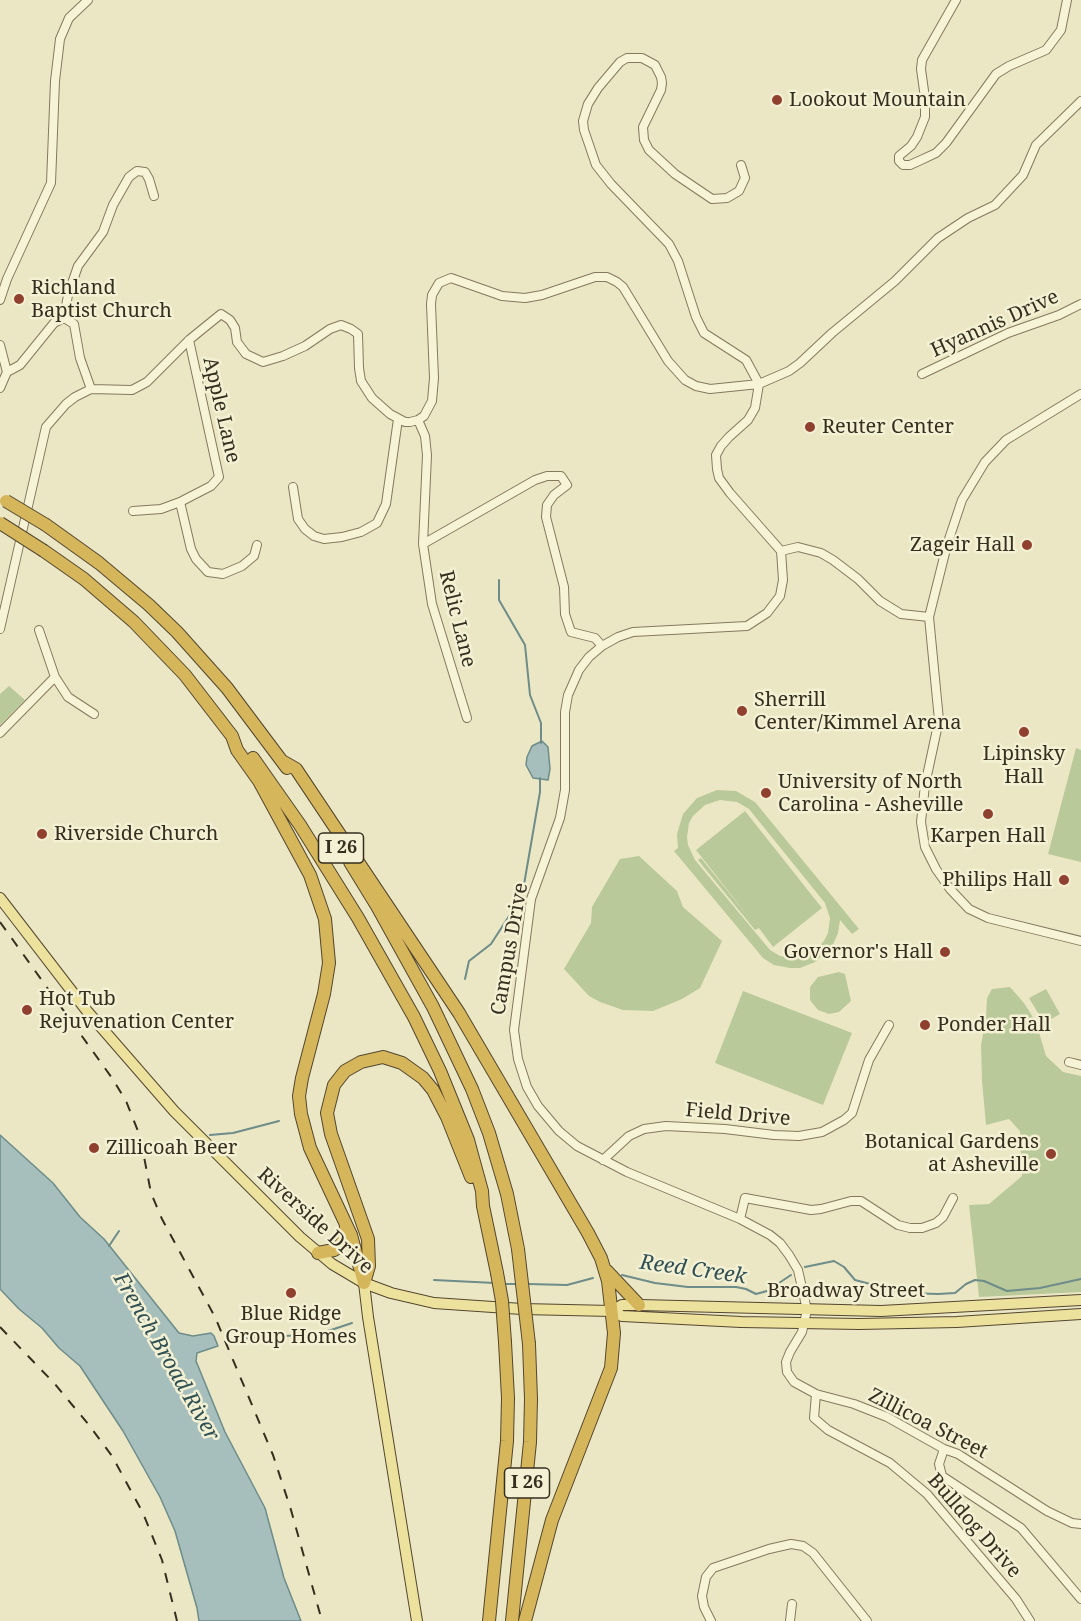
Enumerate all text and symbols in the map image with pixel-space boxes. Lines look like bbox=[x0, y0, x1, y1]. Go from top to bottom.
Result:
place label: Lookout Mountain bbox=[789, 88, 966, 112]
marker: Lookout Mountain bbox=[770, 93, 784, 107]
place label: Richland Baptist Church bbox=[31, 276, 172, 323]
street label: Hyannis Drive bbox=[927, 285, 1063, 363]
marker: Richland Baptist Church bbox=[12, 292, 26, 306]
street label: Apple Lane bbox=[197, 355, 245, 465]
place label: Reuter Center bbox=[822, 415, 954, 439]
marker: Reuter Center bbox=[803, 420, 817, 434]
place label: Zageir Hall bbox=[910, 533, 1015, 557]
marker: Zageir Hall bbox=[1020, 538, 1034, 552]
street label: Relic Lane bbox=[433, 568, 481, 670]
place label: Sherrill Center/Kimmel Arena bbox=[754, 688, 961, 735]
marker: Sherrill Center/Kimmel Arena bbox=[735, 704, 749, 718]
marker: Lipinsky Hall bbox=[1017, 725, 1031, 739]
place label: Lipinsky Hall bbox=[983, 742, 1065, 789]
place label: University of North Carolina - Asheville bbox=[778, 770, 963, 817]
marker: University of North Carolina - Asheville bbox=[759, 786, 773, 800]
marker: Karpen Hall bbox=[981, 807, 995, 821]
place label: Riverside Church bbox=[54, 822, 218, 846]
place label: Karpen Hall bbox=[930, 824, 1046, 848]
marker: Riverside Church bbox=[35, 827, 49, 841]
road number: I 26 bbox=[318, 833, 364, 863]
place label: Philips Hall bbox=[942, 868, 1052, 892]
marker: Philips Hall bbox=[1057, 873, 1071, 887]
street label: Campus Drive bbox=[487, 881, 533, 1017]
place label: Governor's Hall bbox=[783, 940, 933, 964]
marker: Governor's Hall bbox=[938, 945, 952, 959]
place label: Hot Tub Rejuvenation Center bbox=[39, 987, 234, 1034]
marker: Hot Tub Rejuvenation Center bbox=[20, 1003, 34, 1017]
place label: Ponder Hall bbox=[937, 1013, 1051, 1037]
marker: Ponder Hall bbox=[918, 1018, 932, 1032]
street label: Field Drive bbox=[685, 1098, 791, 1132]
place label: Botanical Gardens at Asheville bbox=[864, 1130, 1039, 1177]
place label: Zillicoah Beer bbox=[106, 1136, 237, 1160]
marker: Zillicoah Beer bbox=[87, 1141, 101, 1155]
marker: Botanical Gardens at Asheville bbox=[1044, 1147, 1058, 1161]
street label: Riverside Drive bbox=[252, 1163, 378, 1279]
water label: Reed Creek bbox=[638, 1250, 748, 1290]
water label: French Broad River bbox=[108, 1269, 224, 1445]
street label: Broadway Street bbox=[767, 1279, 925, 1303]
marker: Blue Ridge Group Homes bbox=[284, 1286, 298, 1300]
place label: Blue Ridge Group Homes bbox=[225, 1302, 357, 1349]
street label: Zillicoa Street bbox=[864, 1384, 992, 1464]
road number: I 26 bbox=[504, 1468, 550, 1498]
street label: Bulldog Drive bbox=[922, 1469, 1026, 1583]

